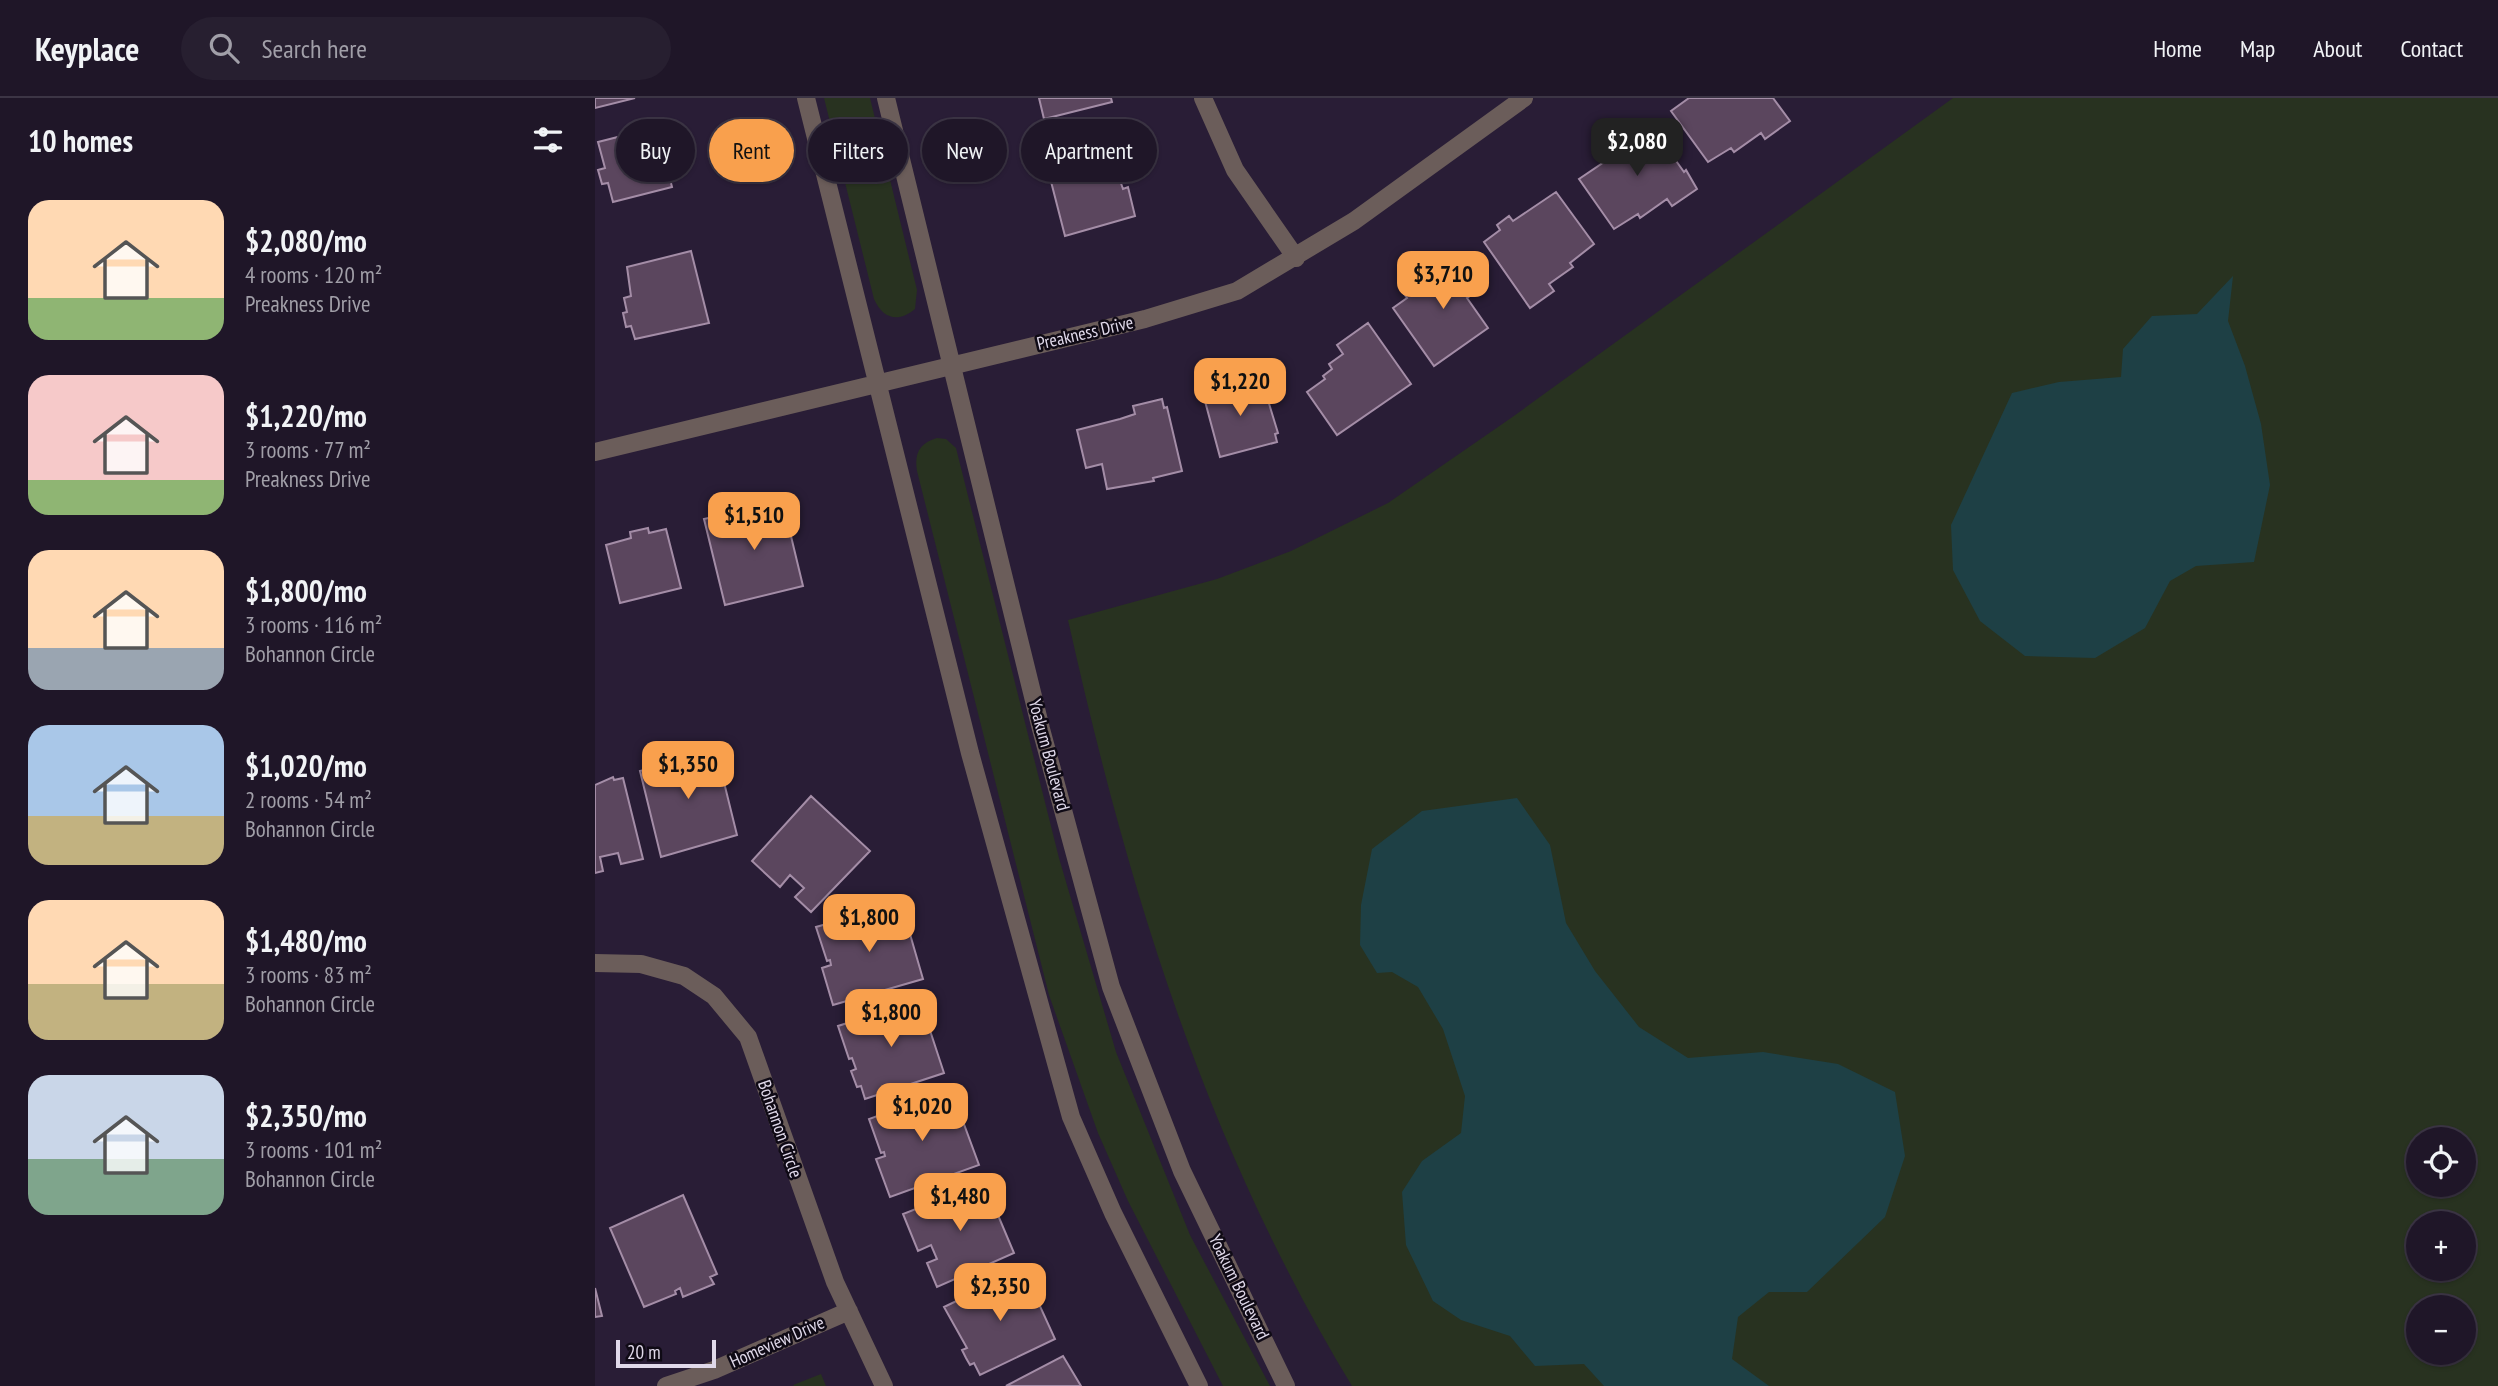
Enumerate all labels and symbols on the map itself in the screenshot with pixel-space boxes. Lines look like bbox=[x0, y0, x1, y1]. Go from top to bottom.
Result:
pin: $2,080 bbox=[1580, 118, 1694, 178]
pin: $3,710 bbox=[1386, 252, 1500, 311]
street label: Preakness Drive bbox=[1034, 310, 1135, 355]
pin: $1,220 bbox=[1183, 358, 1297, 418]
pin: $1,510 bbox=[697, 492, 811, 552]
street label: Yoakum Boulevard bbox=[1024, 697, 1075, 813]
pin: $1,350 bbox=[631, 742, 745, 801]
pin: $1,800 bbox=[812, 894, 926, 954]
pin: $1,800 bbox=[834, 990, 948, 1049]
street label: Bohannon Circle bbox=[753, 1077, 808, 1181]
pin: $1,020 bbox=[865, 1084, 979, 1143]
pin: $1,480 bbox=[903, 1174, 1017, 1233]
street label: Yoakum Boulevard bbox=[1204, 1230, 1275, 1343]
pin: $2,350 bbox=[943, 1264, 1057, 1323]
street label: Homeview Drive bbox=[726, 1310, 828, 1373]
scale bar bbox=[616, 1337, 716, 1369]

